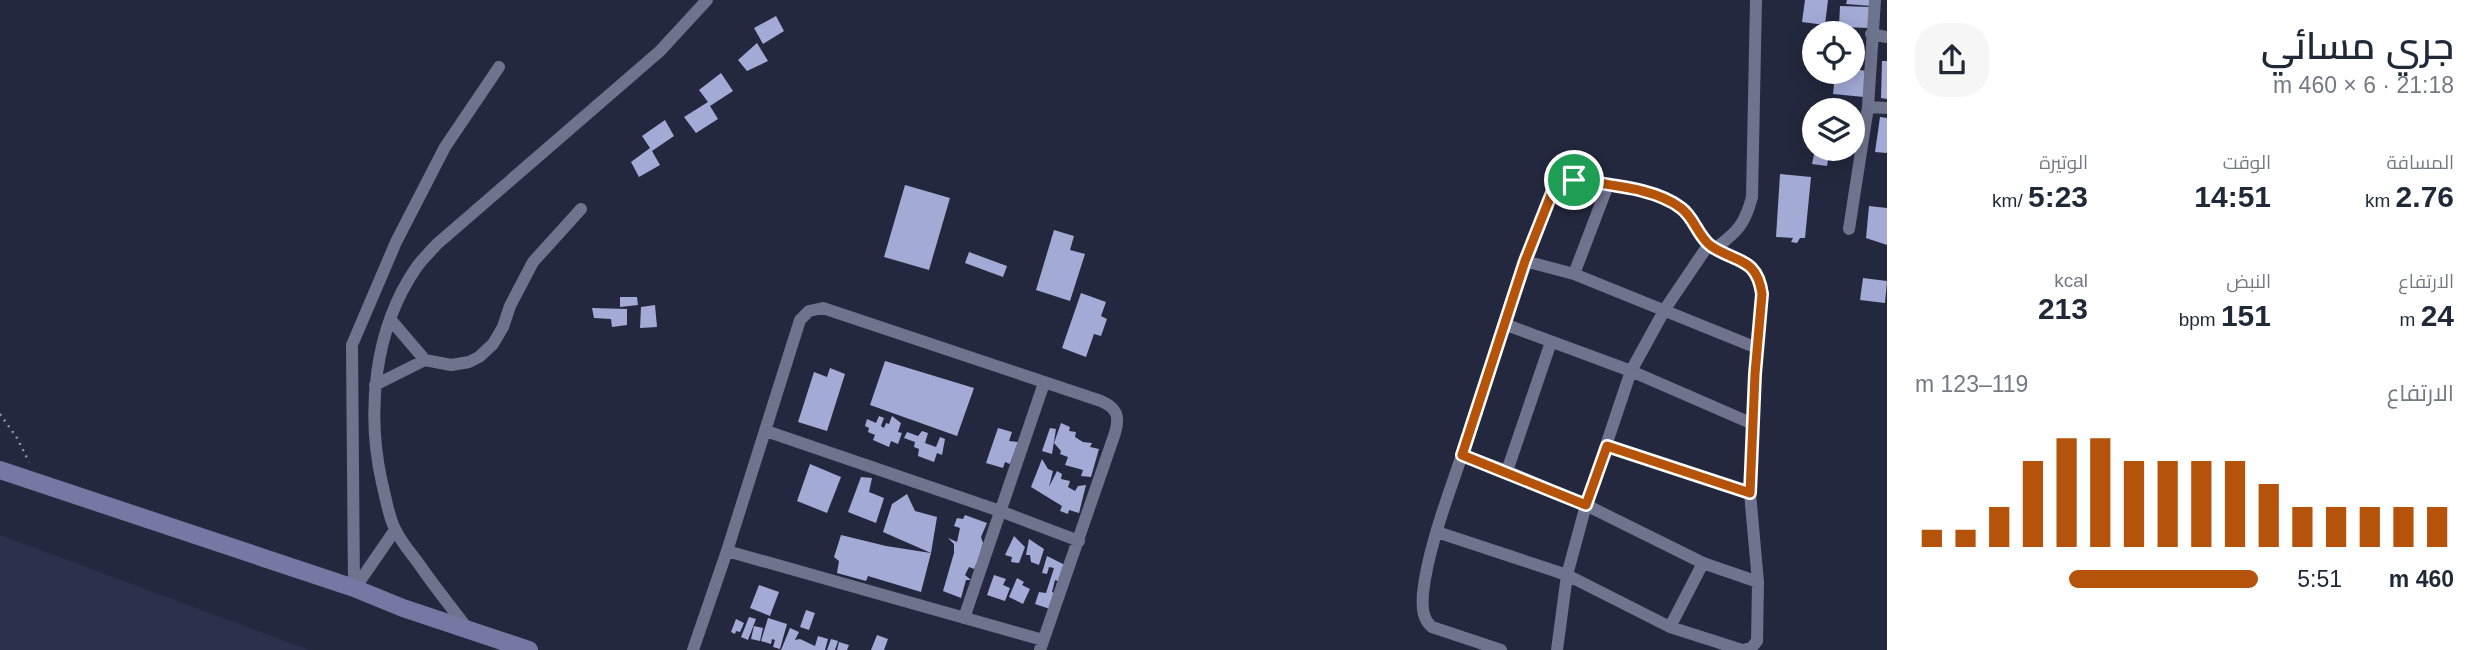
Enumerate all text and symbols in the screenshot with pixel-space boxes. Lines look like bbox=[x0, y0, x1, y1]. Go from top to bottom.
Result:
map controls bbox=[1802, 21, 1865, 161]
button: locate bbox=[1802, 21, 1865, 84]
button: share bbox=[1915, 23, 1989, 97]
text: جري مسائي bbox=[2261, 25, 2454, 67]
text: 21:18 · 6 × 460 m bbox=[2273, 72, 2454, 98]
button: layers bbox=[1802, 98, 1865, 161]
pin bbox=[1544, 150, 1604, 210]
text: الوتيرة bbox=[2039, 152, 2088, 173]
text: الوقت bbox=[2223, 152, 2271, 173]
text: المسافة bbox=[2386, 152, 2454, 173]
icon: arrive bbox=[1555, 161, 1593, 199]
text: 5:23 bbox=[2028, 180, 2088, 213]
text: 14:51 bbox=[2194, 180, 2271, 213]
text: 2.76 bbox=[2396, 180, 2454, 213]
text: /km bbox=[1992, 190, 2028, 211]
text: km bbox=[2365, 190, 2396, 211]
text: kcal bbox=[2054, 270, 2088, 291]
text: النبض bbox=[2226, 271, 2271, 292]
text: الارتفاع bbox=[2398, 271, 2454, 292]
text: 213 bbox=[2038, 292, 2088, 325]
text: 151 bbox=[2221, 299, 2271, 332]
text: 24 bbox=[2421, 299, 2454, 332]
text: bpm bbox=[2179, 309, 2221, 330]
text: m bbox=[2400, 309, 2421, 330]
text: 119–123 m bbox=[1915, 371, 2028, 397]
text: الارتفاع bbox=[2387, 380, 2454, 406]
text: 5:51 bbox=[2297, 566, 2342, 592]
text: 460 m bbox=[2389, 566, 2454, 592]

